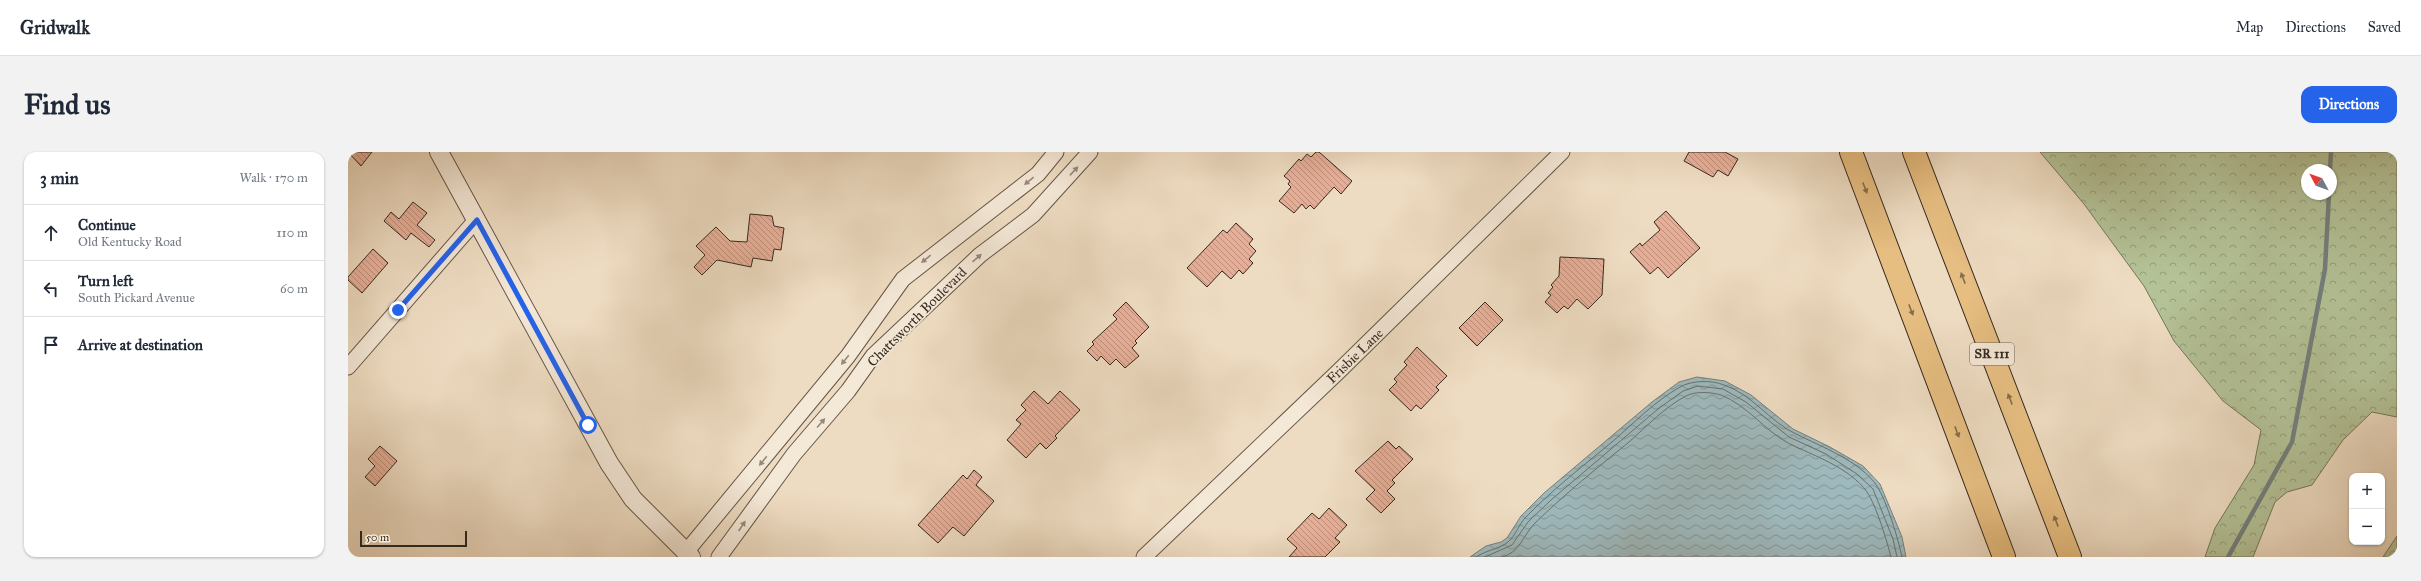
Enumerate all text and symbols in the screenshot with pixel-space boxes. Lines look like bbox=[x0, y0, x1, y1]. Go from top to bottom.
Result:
text: Gridwalk bbox=[20, 16, 90, 39]
text: Map bbox=[2236, 19, 2263, 36]
text: Directions bbox=[2285, 19, 2346, 36]
text: Saved bbox=[2368, 19, 2401, 36]
button: Directions bbox=[2301, 86, 2397, 123]
text: Find us bbox=[24, 87, 110, 122]
north arrow bbox=[2301, 164, 2337, 200]
one-way arrow bbox=[1069, 166, 1079, 176]
text: 3 min bbox=[40, 168, 79, 189]
text: Walk · 170 m bbox=[239, 170, 308, 186]
one-way arrow bbox=[1024, 176, 1035, 185]
one-way arrow bbox=[1862, 183, 1868, 195]
text: Continue bbox=[78, 216, 136, 234]
icon: ahead bbox=[40, 222, 62, 244]
text: 110 m bbox=[276, 225, 308, 241]
text: Old Kentucky Road bbox=[78, 234, 182, 250]
one-way arrow bbox=[972, 253, 982, 262]
one-way arrow bbox=[921, 255, 931, 264]
street label: Chattsworth Boulevard bbox=[864, 264, 970, 370]
text: Turn left bbox=[78, 272, 134, 290]
one-way arrow bbox=[1959, 272, 1965, 284]
icon: left bbox=[40, 278, 62, 300]
text: 60 m bbox=[280, 281, 308, 297]
text: South Pickard Avenue bbox=[78, 290, 195, 306]
route end bbox=[389, 301, 407, 319]
one-way arrow bbox=[1908, 305, 1914, 317]
street label: Frisbie Lane bbox=[1323, 325, 1387, 387]
icon: arrive bbox=[40, 334, 62, 356]
text: Arrive at destination bbox=[78, 336, 203, 354]
road number: SR 111 bbox=[1970, 343, 2014, 365]
one-way arrow bbox=[840, 354, 849, 365]
one-way arrow bbox=[2006, 393, 2012, 405]
route start bbox=[579, 416, 597, 434]
one-way arrow bbox=[816, 417, 825, 428]
one-way arrow bbox=[1954, 426, 1960, 438]
one-way arrow bbox=[758, 455, 767, 466]
map controls bbox=[2349, 473, 2385, 545]
button: + bbox=[2349, 473, 2385, 509]
button: − bbox=[2349, 509, 2385, 545]
one-way arrow bbox=[2053, 514, 2059, 526]
one-way arrow bbox=[738, 520, 746, 531]
scale bar bbox=[360, 529, 467, 548]
text: 50 m bbox=[366, 531, 389, 544]

